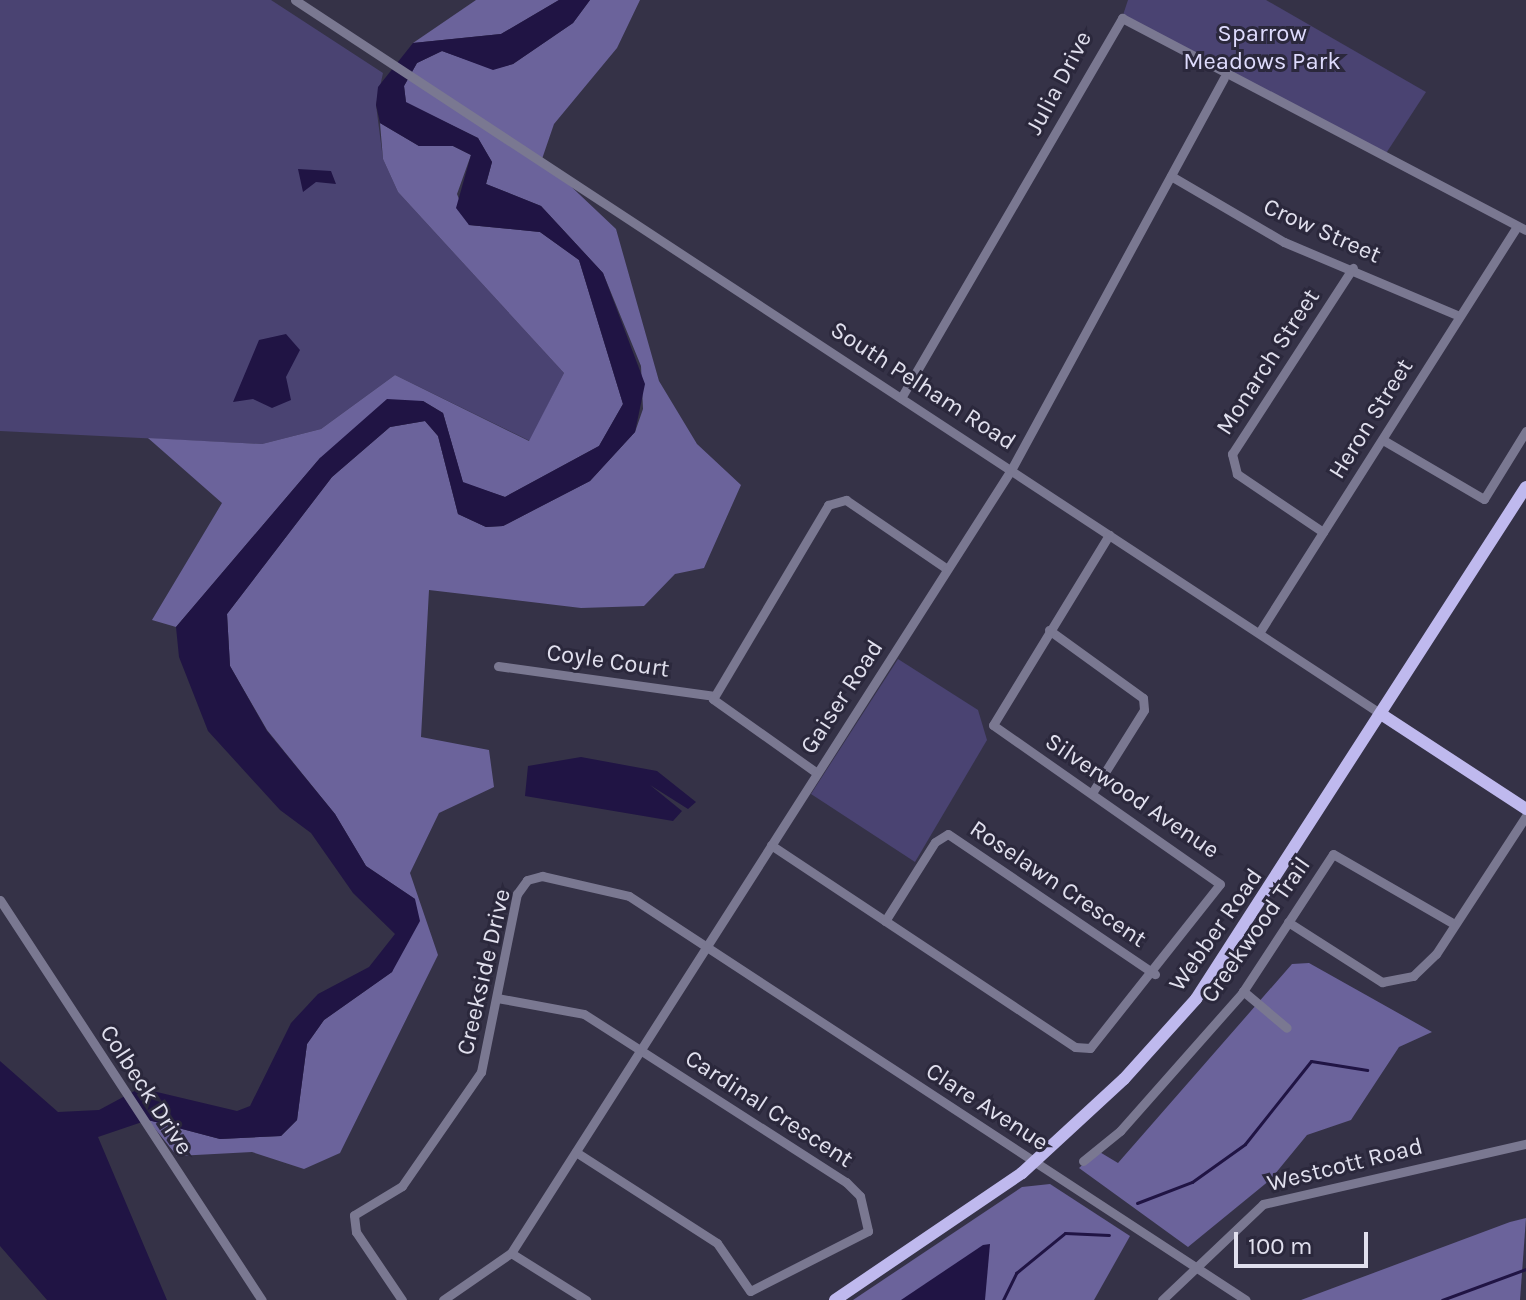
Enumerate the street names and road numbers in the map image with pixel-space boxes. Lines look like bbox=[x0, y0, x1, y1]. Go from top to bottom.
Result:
street label: Julia Drive bbox=[1020, 26, 1098, 140]
street label: Crow Street bbox=[1259, 192, 1385, 270]
street label: Monarch Street bbox=[1210, 284, 1326, 440]
street label: South Pelham Road bbox=[825, 315, 1021, 457]
street label: Heron Street bbox=[1323, 354, 1419, 484]
street label: Gaiser Road bbox=[794, 634, 890, 760]
street label: Coyle Court bbox=[545, 638, 671, 684]
street label: Silverwood Avenue bbox=[1039, 727, 1225, 865]
street label: Roselawn Crescent bbox=[964, 814, 1152, 954]
street label: Creekwood Trail bbox=[1195, 852, 1317, 1008]
street label: Webber Road bbox=[1163, 863, 1269, 997]
street label: Creekside Drive bbox=[451, 886, 517, 1058]
street label: Colbeck Drive bbox=[93, 1020, 199, 1160]
street label: Cardinal Crescent bbox=[680, 1044, 858, 1174]
street label: Clare Avenue bbox=[920, 1057, 1054, 1157]
street label: Westcott Road bbox=[1264, 1132, 1426, 1198]

